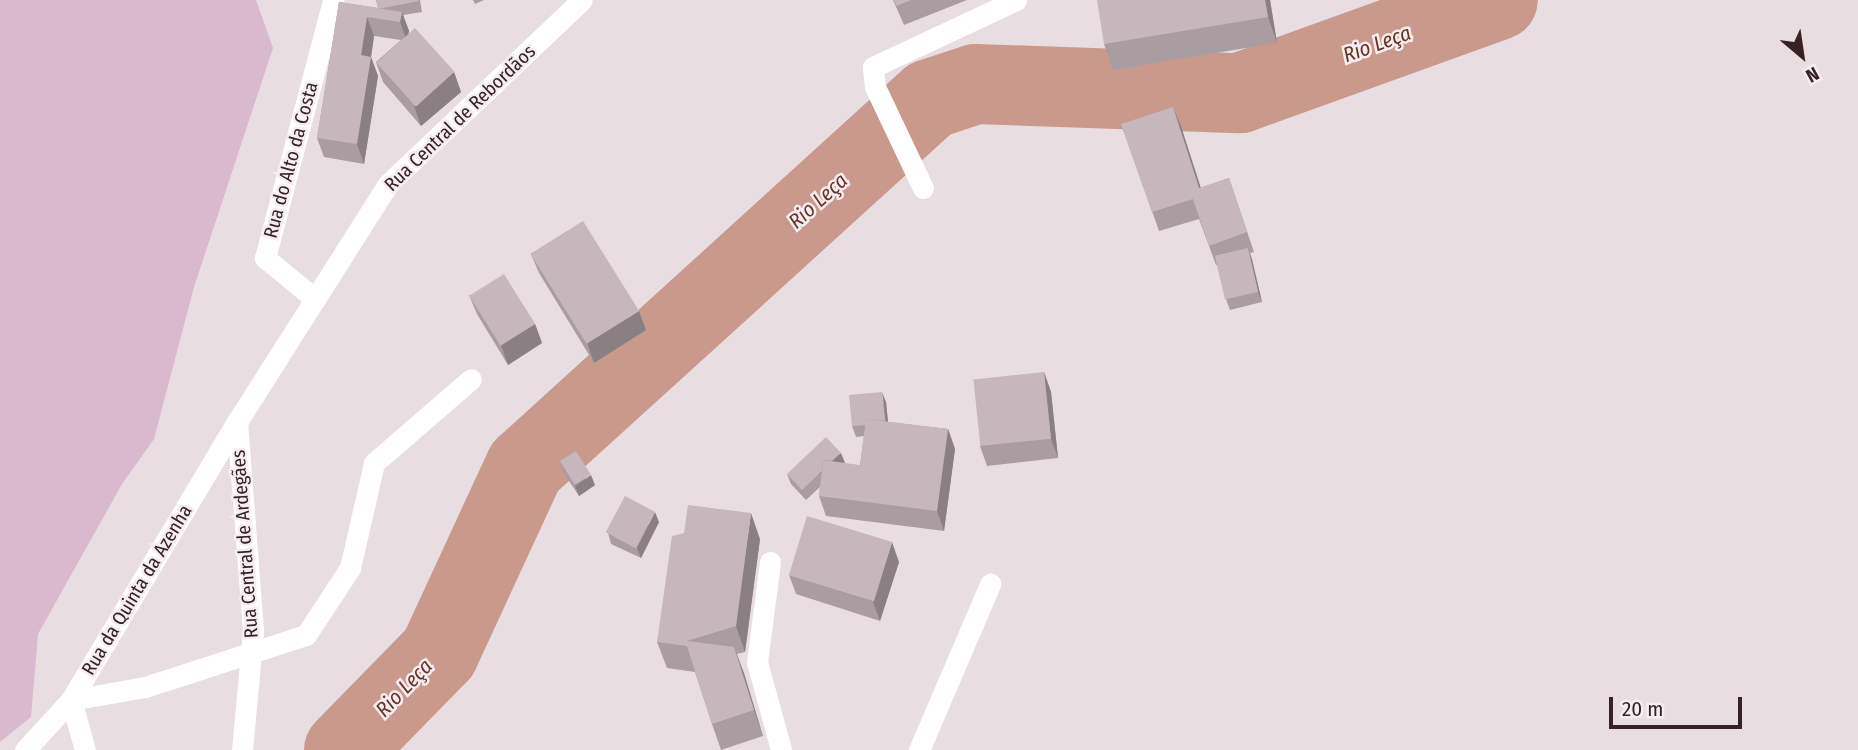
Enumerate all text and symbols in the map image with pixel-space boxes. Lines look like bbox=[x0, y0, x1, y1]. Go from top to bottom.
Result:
water label: Rio Leça bbox=[1340, 20, 1414, 68]
north arrow bbox=[1767, 21, 1837, 91]
street label: Rua Central de Rebordãos bbox=[380, 40, 540, 196]
text: N bbox=[1802, 62, 1823, 88]
street label: Rua do Alto da Costa bbox=[259, 79, 323, 241]
water label: Rio Leça bbox=[783, 168, 853, 234]
street label: Rua Central de Ardegães bbox=[227, 449, 263, 639]
street label: Rua da Quinta da Azenha bbox=[77, 501, 197, 679]
water label: Rio Leça bbox=[370, 654, 438, 722]
scale bar bbox=[1613, 684, 1746, 728]
text: 20 m bbox=[1622, 696, 1663, 722]

